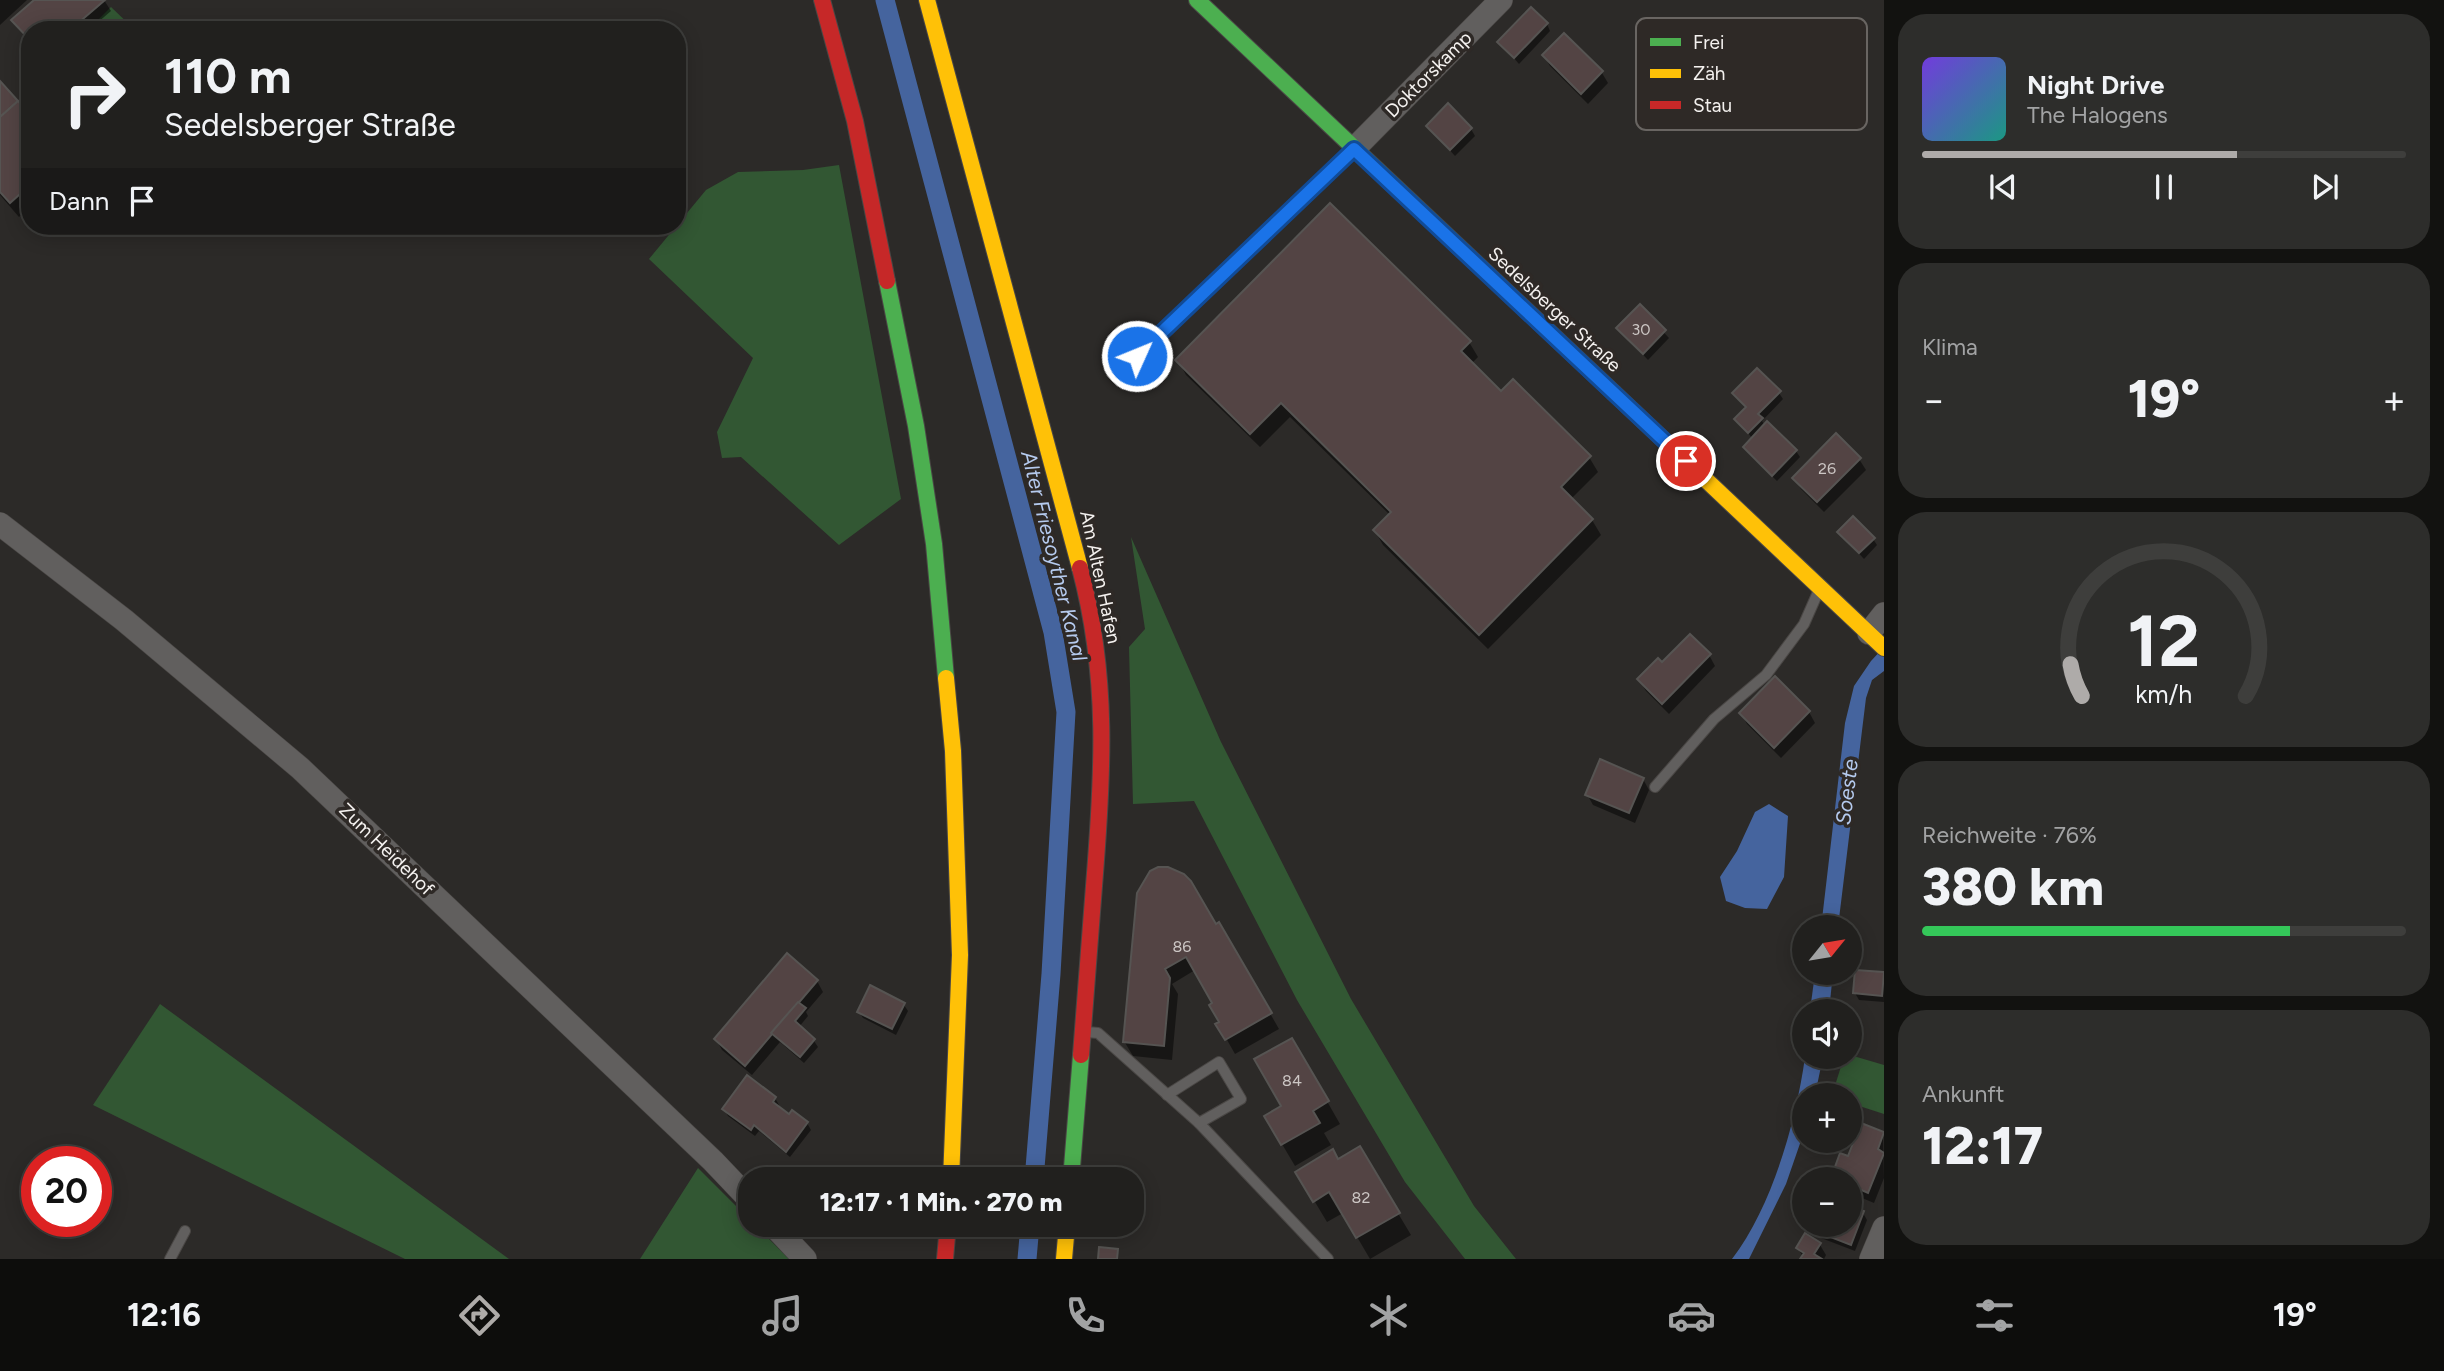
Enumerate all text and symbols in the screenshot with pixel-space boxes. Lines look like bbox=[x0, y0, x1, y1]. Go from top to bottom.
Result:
legend bbox=[1636, 18, 1867, 130]
street label: Doktorskamp bbox=[1380, 26, 1476, 122]
text: Frei bbox=[1693, 31, 1724, 54]
text: 110 m bbox=[164, 46, 292, 105]
icon: right bbox=[49, 49, 140, 140]
text: Zäh bbox=[1693, 62, 1725, 85]
text: Night Drive bbox=[2027, 69, 2164, 101]
text: Stau bbox=[1693, 94, 1732, 117]
text: The Halogens bbox=[2027, 101, 2168, 129]
text: Sedelsberger Straße bbox=[164, 106, 456, 144]
icon: previous bbox=[1984, 168, 2022, 206]
icon: pause bbox=[2145, 168, 2183, 206]
icon: next bbox=[2306, 168, 2344, 206]
icon: arrive bbox=[123, 182, 161, 220]
text: Dann bbox=[49, 185, 109, 217]
street label: Sedelsberger Straße bbox=[1483, 242, 1626, 377]
position arrow bbox=[1100, 319, 1174, 393]
house number: 30 bbox=[1632, 320, 1650, 339]
text: Klima bbox=[1922, 333, 1978, 361]
text: 19° bbox=[2128, 368, 2200, 430]
text: − bbox=[1922, 377, 1946, 423]
text: + bbox=[2382, 377, 2406, 423]
pin bbox=[1656, 431, 1716, 491]
icon: arrive bbox=[1667, 442, 1705, 480]
water label: Alter Friesoyther Kanal bbox=[1016, 447, 1093, 664]
house number: 26 bbox=[1818, 459, 1836, 478]
street label: Am Alten Hafen bbox=[1075, 508, 1126, 646]
text: 12 bbox=[2128, 597, 2200, 684]
text: km/h bbox=[2135, 678, 2193, 708]
water label: Soeste bbox=[1830, 757, 1863, 826]
street label: Zum Heidehof bbox=[334, 798, 439, 900]
text: Reichweite · 76% bbox=[1922, 821, 2097, 849]
text: 380 km bbox=[1922, 856, 2104, 918]
north arrow bbox=[1792, 915, 1862, 985]
map controls bbox=[1792, 915, 1862, 1237]
house number: 86 bbox=[1173, 937, 1191, 956]
button: sound bbox=[1792, 999, 1862, 1069]
house number: 84 bbox=[1282, 1071, 1302, 1090]
text: Ankunft bbox=[1922, 1080, 2004, 1108]
button: + bbox=[1792, 1083, 1862, 1153]
text: 12:17 bbox=[1922, 1115, 2043, 1177]
speed limit sign: 20 bbox=[21, 1146, 112, 1237]
button: − bbox=[1792, 1167, 1862, 1237]
text: 12:17 · 1 Min. · 270 m bbox=[819, 1186, 1063, 1218]
house number: 82 bbox=[1352, 1188, 1370, 1207]
icon: directions bbox=[455, 1291, 504, 1340]
icon: music bbox=[758, 1291, 807, 1340]
icon: phone bbox=[1061, 1291, 1110, 1340]
icon: climate bbox=[1364, 1291, 1413, 1340]
icon: car bbox=[1667, 1291, 1716, 1340]
icon: filters bbox=[1970, 1291, 2019, 1340]
text: 12:16 bbox=[127, 1296, 201, 1334]
text: 19° bbox=[2273, 1296, 2317, 1334]

